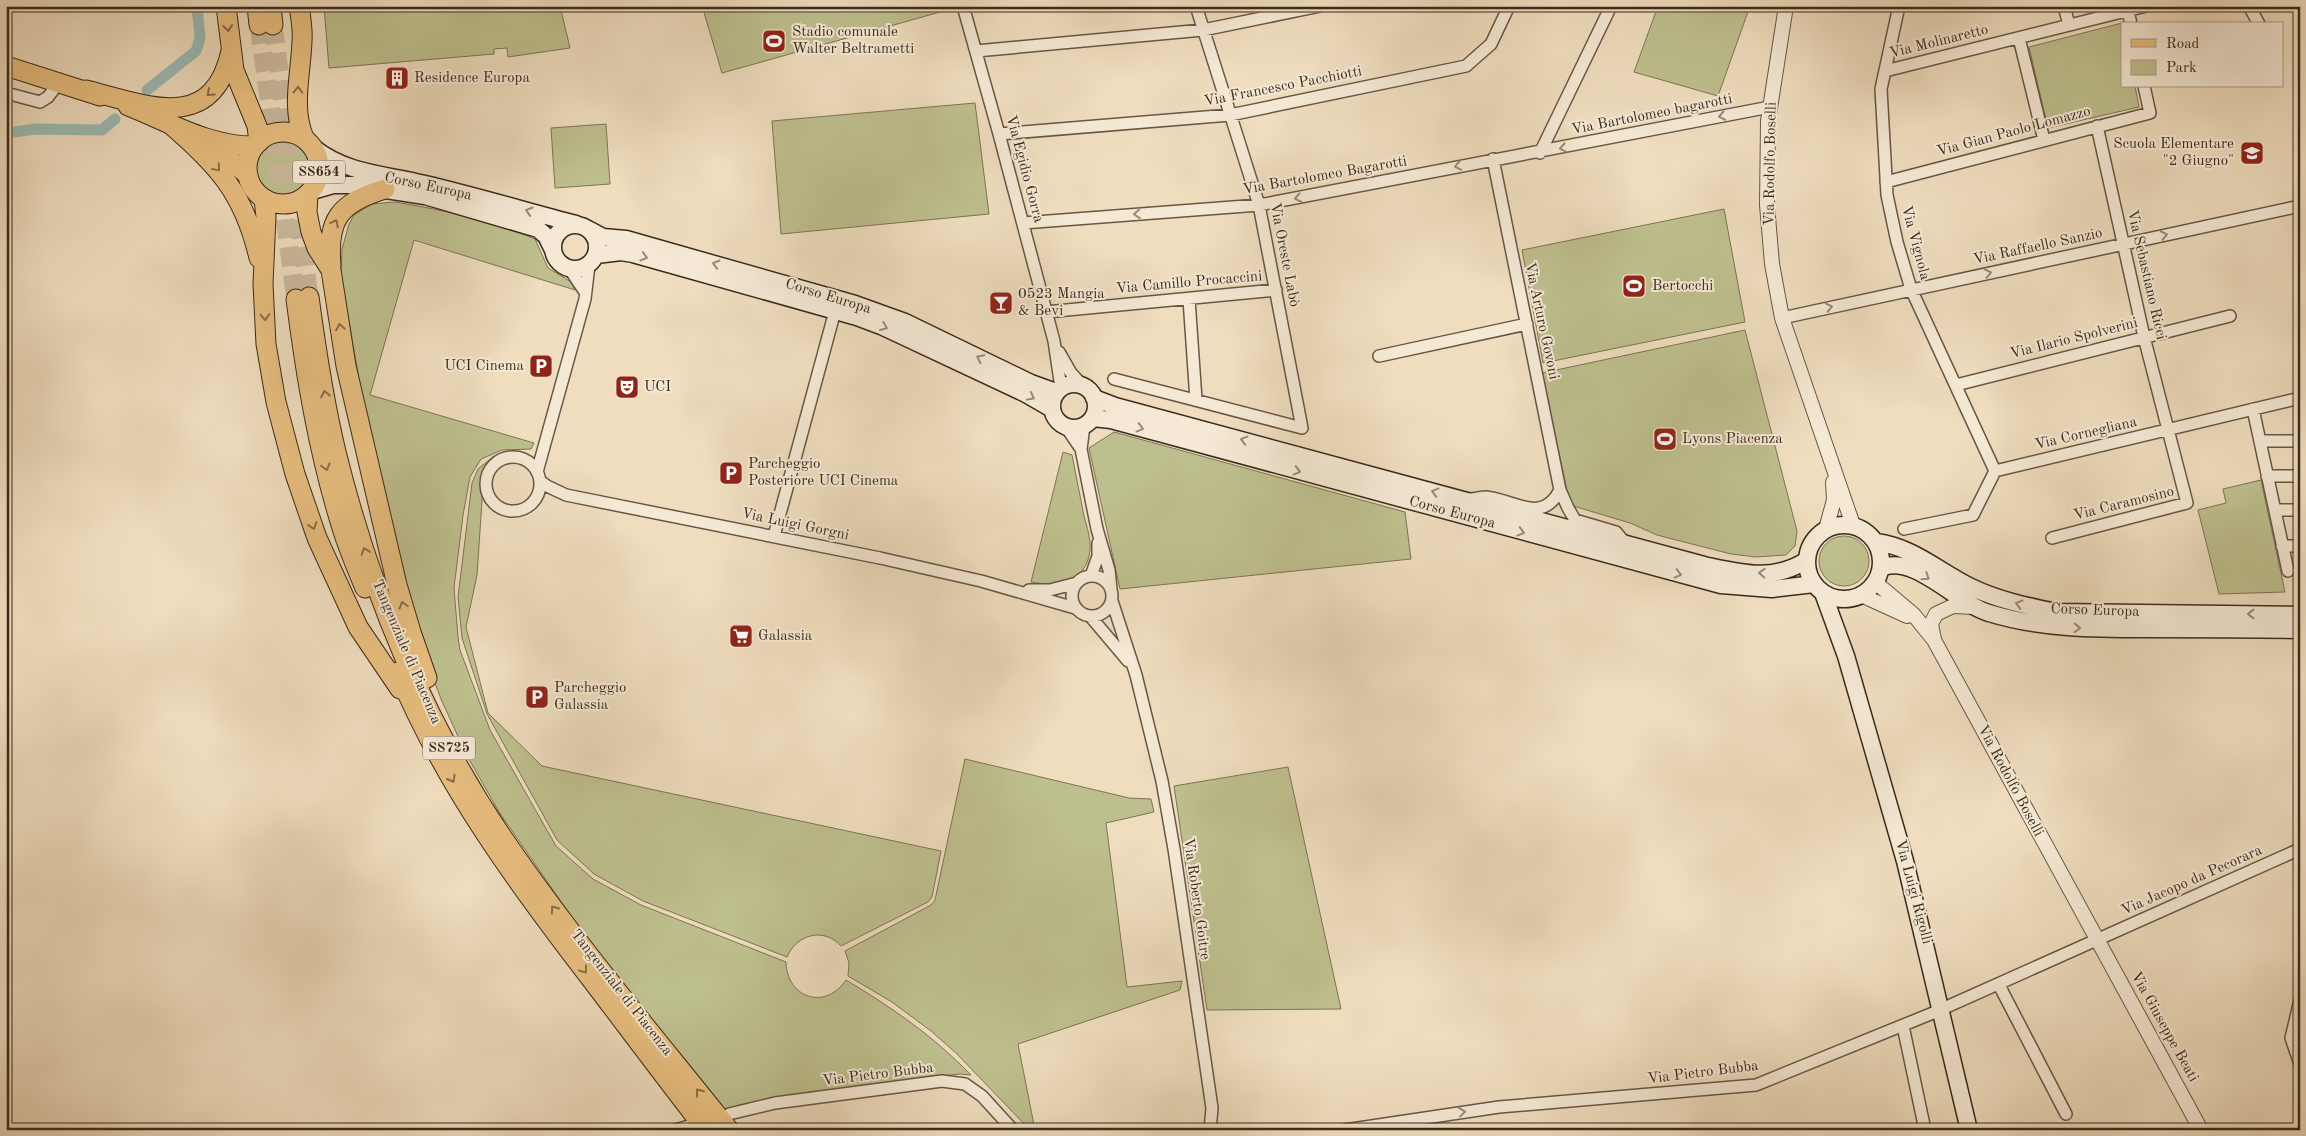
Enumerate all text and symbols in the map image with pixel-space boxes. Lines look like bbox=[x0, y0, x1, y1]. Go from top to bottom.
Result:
street label: Via Molinaretto bbox=[1888, 22, 1990, 62]
legend bbox=[2121, 22, 2284, 88]
one-way arrow bbox=[222, 25, 233, 33]
place label: Stadio comunale Walter Beltrametti bbox=[792, 25, 914, 57]
sports icon: Stadio comunale Walter Beltrametti bbox=[761, 28, 787, 54]
text: Road bbox=[2166, 37, 2200, 52]
text: Park bbox=[2166, 61, 2197, 76]
street label: Via Francesco Pacchiotti bbox=[1203, 64, 1363, 110]
building icon: Residence Europa bbox=[384, 65, 410, 91]
place label: Residence Europa bbox=[414, 71, 530, 86]
one-way arrow bbox=[292, 86, 303, 94]
one-way arrow bbox=[206, 87, 215, 96]
street label: Via Bartolomeo bagarotti bbox=[1570, 92, 1734, 138]
street label: Via Rodolfo Boselli bbox=[1762, 102, 1780, 226]
street label: Via Gian Paolo Lomazzo bbox=[1935, 104, 2093, 160]
one-way arrow bbox=[1718, 111, 1727, 121]
street label: Via Egidio Gorra bbox=[1002, 114, 1046, 225]
place label: Scuola Elementare "2 Giugno" bbox=[2113, 137, 2234, 169]
school or university icon: Scuola Elementare "2 Giugno" bbox=[2239, 140, 2265, 166]
one-way arrow bbox=[1559, 142, 1567, 153]
street label: Via Bartolomeo Bagarotti bbox=[1242, 154, 1408, 198]
road number: SS654 bbox=[293, 160, 345, 183]
one-way arrow bbox=[1453, 161, 1462, 171]
one-way arrow bbox=[212, 163, 221, 172]
street label: Corso Europa bbox=[383, 170, 474, 204]
one-way arrow bbox=[1294, 192, 1303, 202]
street label: Via Oreste Labò bbox=[1267, 202, 1301, 308]
street label: Via Vignola bbox=[1898, 204, 1932, 283]
one-way arrow bbox=[526, 207, 534, 217]
one-way arrow bbox=[1132, 209, 1140, 220]
street label: Via Sebastiano Ricci bbox=[2124, 209, 2168, 341]
one-way arrow bbox=[329, 219, 339, 228]
street label: Via Raffaello Sanzio bbox=[1972, 226, 2104, 268]
one-way arrow bbox=[2160, 230, 2169, 241]
one-way arrow bbox=[639, 252, 648, 262]
one-way arrow bbox=[711, 259, 720, 270]
street label: Via Arturo Govoni bbox=[1521, 261, 1561, 381]
one-way arrow bbox=[1984, 268, 1993, 278]
street label: Via Camillo Procaccini bbox=[1115, 269, 1263, 297]
sports icon: Bertocchi bbox=[1621, 273, 1647, 299]
street label: Corso Europa bbox=[783, 277, 873, 317]
place label: Bertocchi bbox=[1652, 279, 1713, 294]
place label: 0523 Mangia & Bevi bbox=[1018, 287, 1105, 319]
bar icon: 0523 Mangia & Bevi bbox=[988, 290, 1014, 316]
one-way arrow bbox=[1825, 302, 1834, 313]
one-way arrow bbox=[260, 314, 270, 322]
street label: Via Ilario Spolverini bbox=[2009, 316, 2139, 362]
one-way arrow bbox=[879, 321, 888, 332]
one-way arrow bbox=[335, 322, 345, 331]
parking icon: UCI Cinema bbox=[528, 353, 554, 379]
one-way arrow bbox=[976, 354, 985, 364]
place label: UCI Cinema bbox=[444, 359, 525, 374]
theatre icon: UCI bbox=[614, 374, 640, 400]
place label: UCI bbox=[644, 380, 671, 395]
one-way arrow bbox=[320, 390, 330, 398]
one-way arrow bbox=[1025, 391, 1034, 401]
street label: Via Cornegliana bbox=[2033, 415, 2139, 453]
one-way arrow bbox=[1136, 422, 1145, 433]
sports icon: Lyons Piacenza bbox=[1652, 426, 1678, 452]
place label: Lyons Piacenza bbox=[1682, 432, 1783, 447]
one-way arrow bbox=[1240, 435, 1248, 446]
place label: Parcheggio Posteriore UCI Cinema bbox=[748, 457, 899, 489]
parking icon: Parcheggio Posteriore UCI Cinema bbox=[718, 460, 744, 486]
one-way arrow bbox=[320, 462, 330, 471]
one-way arrow bbox=[1292, 465, 1300, 475]
street label: Via Caramosino bbox=[2072, 484, 2176, 524]
one-way arrow bbox=[1431, 487, 1439, 497]
street label: Corso Europa bbox=[1407, 494, 1497, 532]
street label: Via Luigi Gorgni bbox=[740, 506, 850, 544]
one-way arrow bbox=[307, 521, 317, 530]
one-way arrow bbox=[1517, 526, 1525, 536]
one-way arrow bbox=[361, 547, 371, 556]
one-way arrow bbox=[1674, 568, 1683, 579]
one-way arrow bbox=[1757, 568, 1765, 579]
one-way arrow bbox=[1921, 571, 1930, 581]
street label: Tangenziale di Piacenza bbox=[369, 578, 443, 727]
one-way arrow bbox=[2015, 599, 2024, 610]
one-way arrow bbox=[398, 600, 409, 609]
street label: Corso Europa bbox=[2050, 602, 2140, 620]
one-way arrow bbox=[2247, 609, 2254, 619]
one-way arrow bbox=[2073, 622, 2081, 633]
supermarket icon: Galassia bbox=[728, 623, 754, 649]
place label: Galassia bbox=[758, 629, 813, 644]
place label: Parcheggio Galassia bbox=[554, 681, 626, 713]
parking icon: Parcheggio Galassia bbox=[524, 684, 550, 710]
street label: Via Rodolfo Boselli bbox=[1974, 723, 2046, 839]
road number: SS725 bbox=[423, 736, 475, 760]
one-way arrow bbox=[445, 774, 455, 783]
street label: Via Roberto Goitre bbox=[1180, 837, 1212, 961]
street label: Via Luigi Rigolli bbox=[1892, 838, 1934, 946]
street label: Via Jacopo da Pecorara bbox=[2119, 843, 2265, 919]
one-way arrow bbox=[551, 906, 561, 915]
street label: Tangenziale di Piacenza bbox=[567, 927, 675, 1059]
one-way arrow bbox=[578, 964, 586, 973]
street label: Via Giuseppe Beati bbox=[2128, 969, 2200, 1085]
street label: Via Pietro Bubba bbox=[1647, 1059, 1760, 1087]
street label: Via Pietro Bubba bbox=[822, 1061, 935, 1089]
one-way arrow bbox=[696, 1088, 705, 1097]
one-way arrow bbox=[1459, 1107, 1467, 1118]

